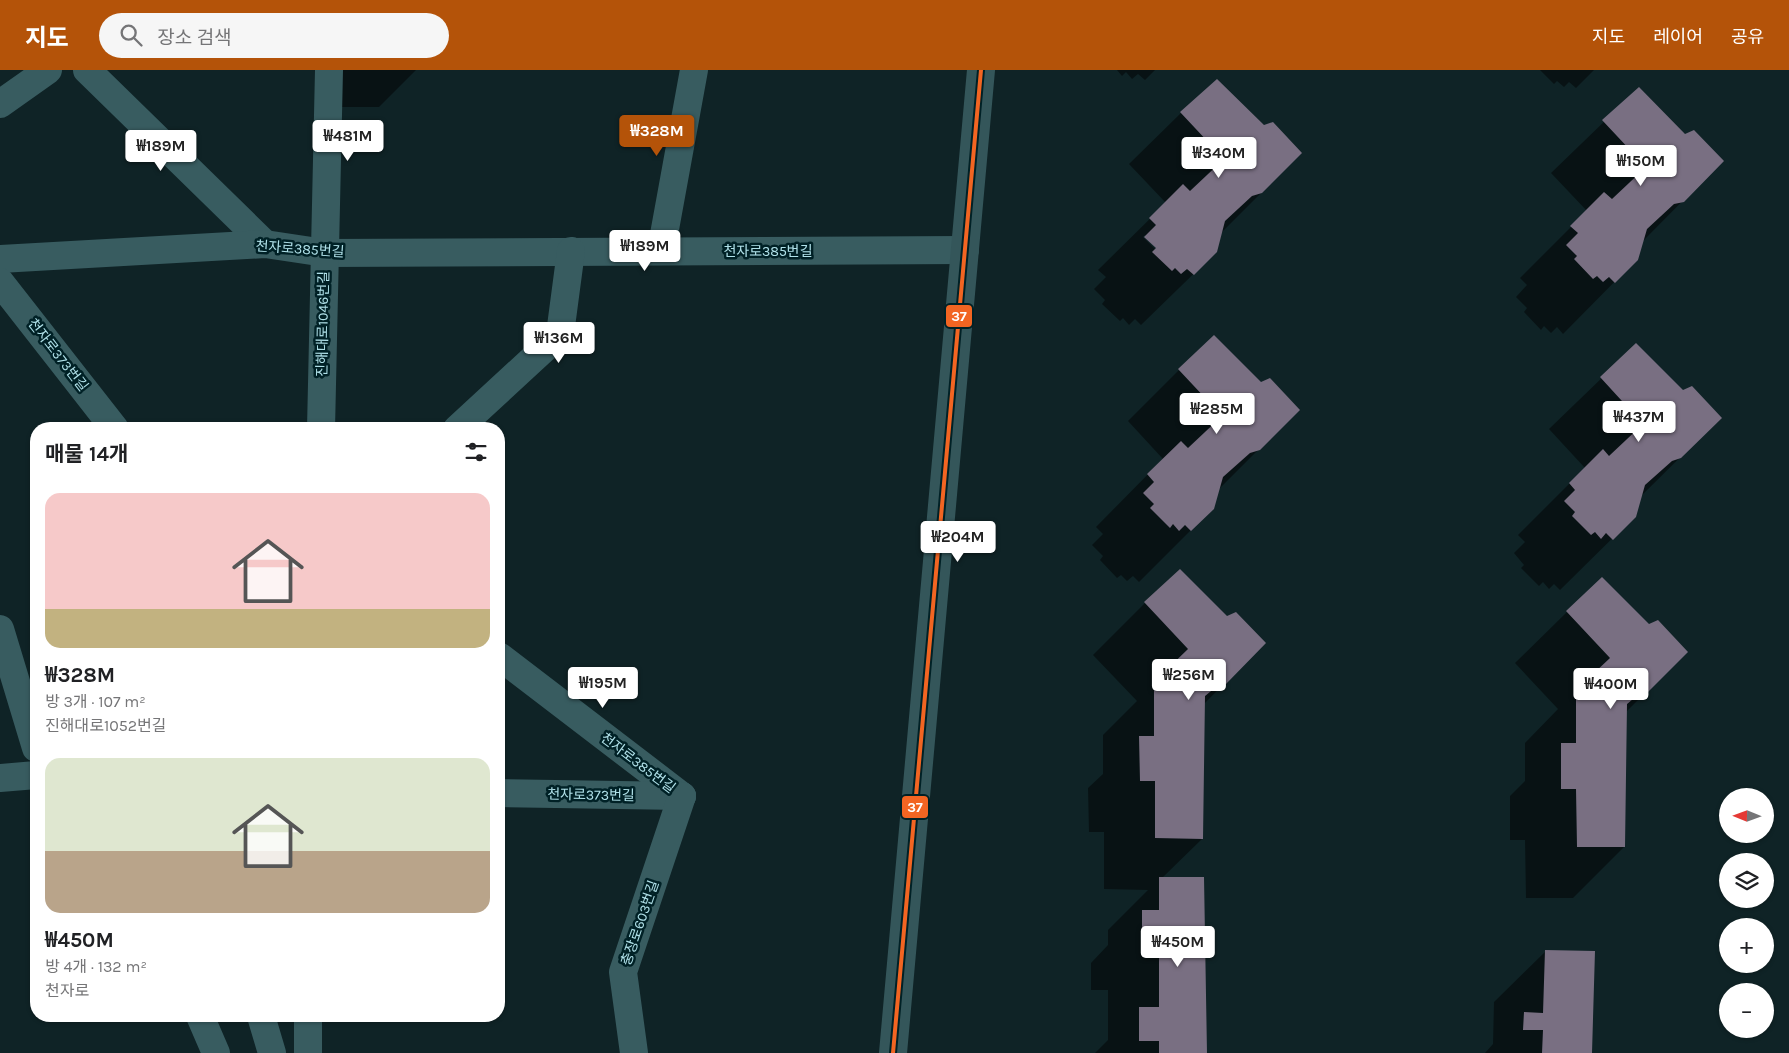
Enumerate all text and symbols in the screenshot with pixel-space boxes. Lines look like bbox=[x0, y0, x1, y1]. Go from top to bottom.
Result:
search box bbox=[99, 13, 449, 58]
icon: search bbox=[117, 21, 145, 49]
text: 지도 bbox=[25, 24, 69, 52]
text: 지도 bbox=[1592, 26, 1625, 48]
text: 레이어 bbox=[1653, 26, 1703, 48]
text: 공유 bbox=[1731, 26, 1764, 48]
text: 장소 검색 bbox=[157, 27, 232, 49]
pin: ₩328M bbox=[622, 114, 692, 157]
pin: ₩481M bbox=[313, 119, 383, 162]
text: ₩328M bbox=[630, 121, 684, 140]
text: ₩481M bbox=[324, 126, 373, 145]
pin: ₩189M bbox=[126, 129, 196, 172]
text: ₩189M bbox=[136, 136, 186, 155]
pin: ₩340M bbox=[1184, 136, 1254, 179]
text: ₩340M bbox=[1192, 143, 1246, 162]
pin: ₩150M bbox=[1606, 144, 1676, 187]
text: ₩150M bbox=[1617, 151, 1665, 170]
pin: ₩189M bbox=[610, 230, 680, 272]
text: ₩189M bbox=[620, 236, 670, 255]
street label: 천자로385번길 bbox=[255, 237, 345, 261]
street label: 천자로385번길 bbox=[723, 243, 813, 260]
street label: 진해대로1046번길 bbox=[314, 271, 332, 377]
line badge: 37 bbox=[945, 304, 973, 328]
text: 37 bbox=[951, 308, 967, 325]
street label: 천자로373번길 bbox=[24, 315, 92, 395]
pin: ₩136M bbox=[524, 322, 594, 364]
text: ₩136M bbox=[535, 328, 583, 347]
pin: ₩285M bbox=[1182, 392, 1252, 435]
text: ₩285M bbox=[1191, 399, 1243, 418]
pin: ₩437M bbox=[1604, 400, 1674, 443]
text: ₩437M bbox=[1614, 407, 1664, 426]
icon: filters bbox=[462, 438, 490, 466]
text: 매물 14개 bbox=[45, 442, 128, 466]
pin: ₩204M bbox=[923, 520, 993, 563]
icon: home bbox=[223, 526, 313, 616]
text: ₩204M bbox=[932, 527, 984, 546]
pin: ₩256M bbox=[1154, 658, 1224, 701]
text: ₩328M bbox=[45, 663, 115, 687]
text: ₩256M bbox=[1163, 665, 1215, 684]
pin: ₩195M bbox=[568, 666, 638, 709]
pin: ₩400M bbox=[1576, 668, 1646, 710]
text: ₩195M bbox=[579, 673, 627, 692]
text: ₩400M bbox=[1584, 674, 1638, 693]
text: 방 3개 · 107 m² bbox=[45, 692, 146, 711]
text: 진해대로1052번길 bbox=[45, 716, 166, 735]
street label: 천자로385번길 bbox=[597, 729, 679, 797]
street label: 천자로373번길 bbox=[547, 786, 635, 804]
north arrow bbox=[1719, 788, 1774, 842]
map controls bbox=[1719, 788, 1774, 1038]
icon: home bbox=[223, 791, 313, 881]
line badge: 37 bbox=[901, 795, 929, 819]
text: 37 bbox=[907, 799, 923, 816]
button: layers bbox=[1719, 853, 1774, 908]
street label: 충장로603번길 bbox=[617, 878, 663, 968]
button: + bbox=[1719, 918, 1774, 973]
pin: ₩450M bbox=[1143, 926, 1213, 968]
text: ₩450M bbox=[45, 928, 114, 952]
text: ₩450M bbox=[1152, 932, 1204, 951]
text: 방 4개 · 132 m² bbox=[45, 957, 147, 976]
text: 천자로 bbox=[45, 981, 89, 1000]
button: − bbox=[1719, 983, 1774, 1038]

